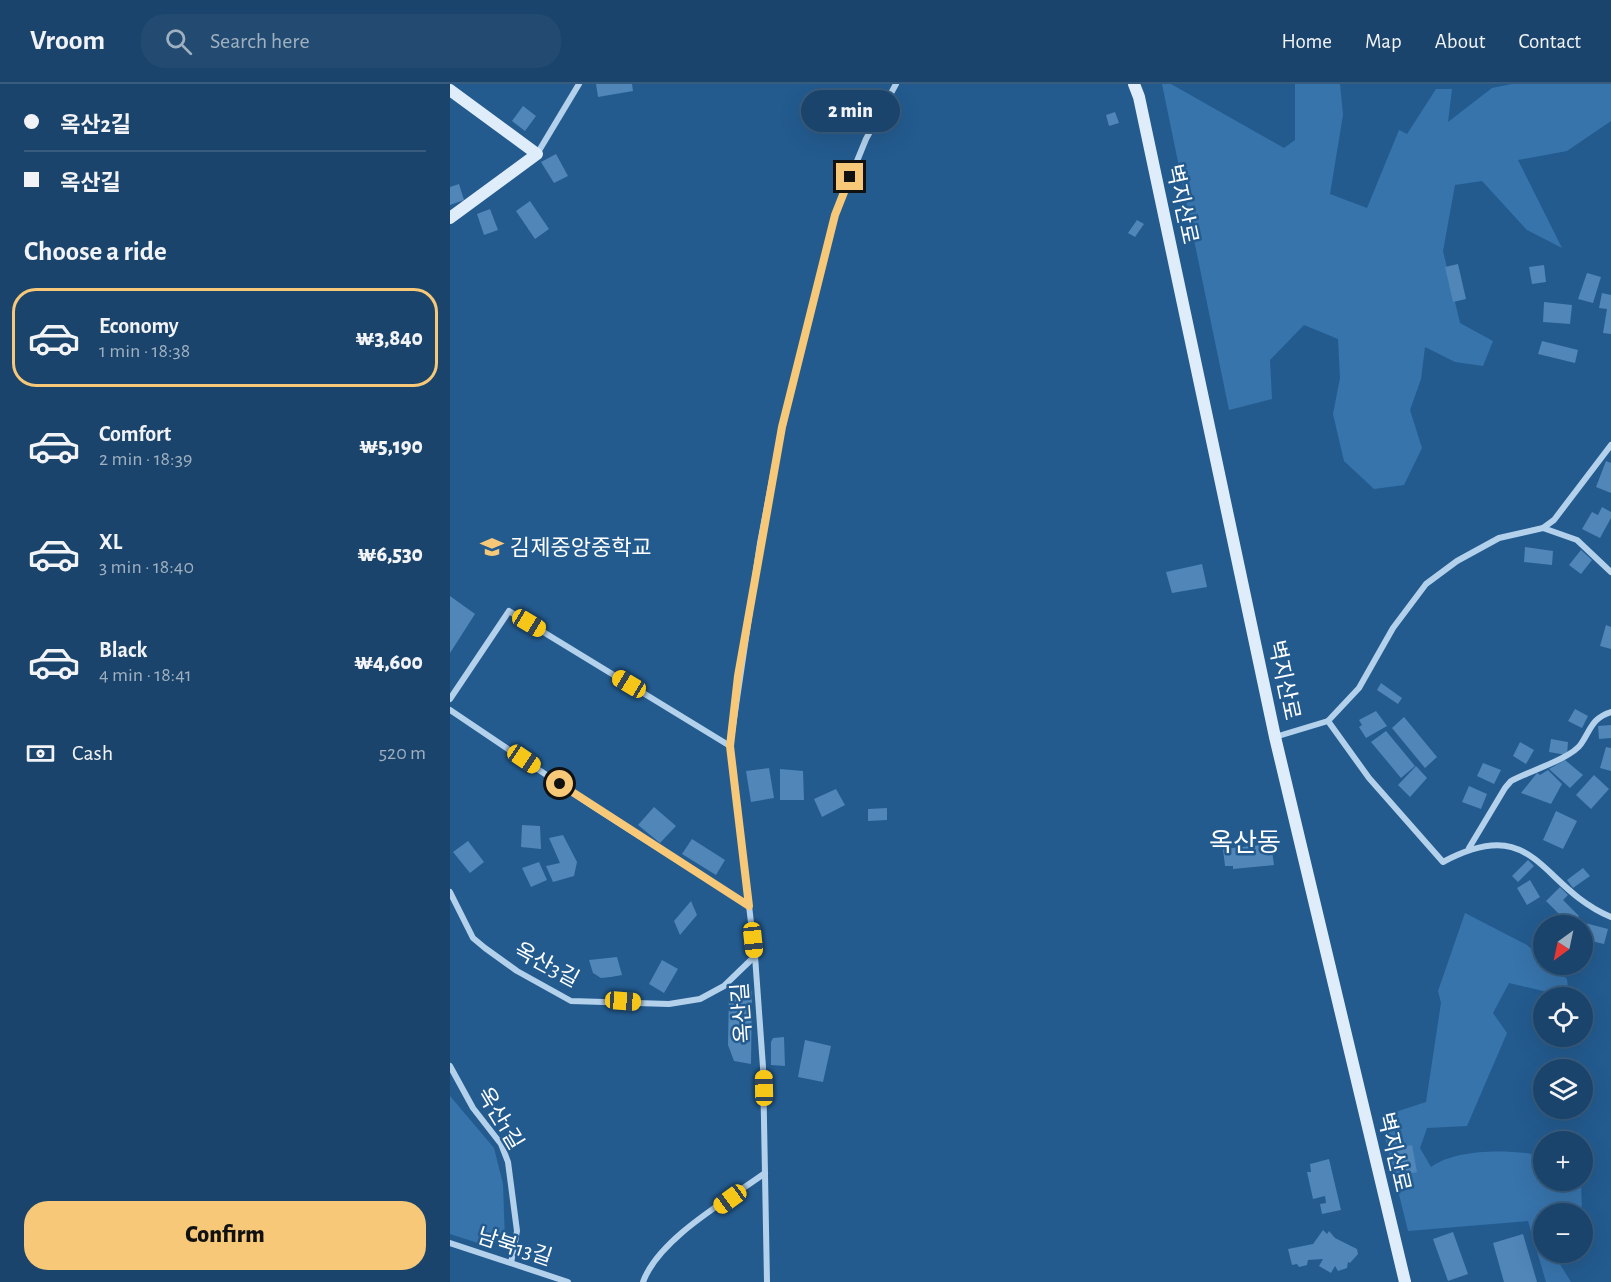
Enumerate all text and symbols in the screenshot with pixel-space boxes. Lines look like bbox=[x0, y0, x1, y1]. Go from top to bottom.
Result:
search box bbox=[141, 14, 561, 68]
icon: search bbox=[162, 25, 195, 58]
text: Vroom bbox=[30, 27, 105, 55]
text: Search here bbox=[210, 30, 310, 52]
text: Home bbox=[1281, 31, 1332, 52]
text: Map bbox=[1365, 31, 1402, 52]
text: About bbox=[1435, 31, 1485, 52]
text: Contact bbox=[1518, 31, 1581, 52]
callout: 2 min bbox=[800, 90, 900, 132]
text: 2 min bbox=[828, 101, 873, 121]
text: 옥산2길 bbox=[60, 114, 131, 136]
street label: 벽지산로 bbox=[1163, 162, 1202, 246]
route end bbox=[836, 163, 863, 190]
text: 옥산길 bbox=[60, 172, 121, 194]
text: Choose a ride bbox=[24, 238, 167, 265]
icon: car bbox=[27, 311, 81, 365]
text: Economy bbox=[99, 315, 179, 337]
text: ₩3,840 bbox=[356, 327, 423, 349]
text: 1 min · 18:38 bbox=[99, 341, 190, 361]
icon: car bbox=[27, 419, 81, 473]
text: Comfort bbox=[99, 423, 171, 445]
text: ₩5,190 bbox=[359, 435, 423, 457]
text: 2 min · 18:39 bbox=[99, 449, 192, 469]
icon: car bbox=[27, 527, 81, 581]
text: XL bbox=[99, 531, 122, 553]
school or university icon: 김제중앙중학교 bbox=[479, 534, 505, 560]
place label: 김제중앙중학교 bbox=[510, 536, 652, 559]
text: ₩6,530 bbox=[358, 543, 423, 565]
text: 3 min · 18:40 bbox=[99, 557, 194, 577]
car bbox=[509, 606, 549, 640]
icon: car bbox=[27, 635, 81, 689]
street label: 벽지산로 bbox=[1265, 638, 1304, 722]
text: Black bbox=[99, 639, 147, 661]
text: ₩4,600 bbox=[354, 651, 423, 673]
text: 4 min · 18:41 bbox=[99, 665, 192, 685]
car bbox=[609, 667, 649, 701]
icon: cash bbox=[24, 737, 57, 770]
car bbox=[504, 741, 544, 777]
text: Cash bbox=[72, 742, 113, 764]
text: 520 m bbox=[379, 743, 426, 763]
route start bbox=[546, 770, 573, 797]
district label: 옥산동 bbox=[1209, 829, 1281, 856]
north arrow bbox=[1533, 915, 1593, 975]
map controls bbox=[1533, 915, 1593, 1263]
car bbox=[742, 921, 764, 959]
street label: 옥산3길 bbox=[511, 938, 583, 991]
street label: 옥산길 bbox=[728, 982, 755, 1044]
button: locate bbox=[1533, 987, 1593, 1047]
car bbox=[604, 991, 642, 1011]
button: layers bbox=[1533, 1059, 1593, 1119]
car bbox=[755, 1070, 773, 1106]
street label: 옥산1길 bbox=[473, 1083, 528, 1153]
street label: 벽지산로 bbox=[1374, 1110, 1415, 1194]
button: + bbox=[1533, 1131, 1593, 1191]
car bbox=[710, 1181, 750, 1217]
button: Confirm bbox=[24, 1201, 426, 1270]
button: − bbox=[1533, 1203, 1593, 1263]
street label: 남북13길 bbox=[475, 1224, 555, 1269]

